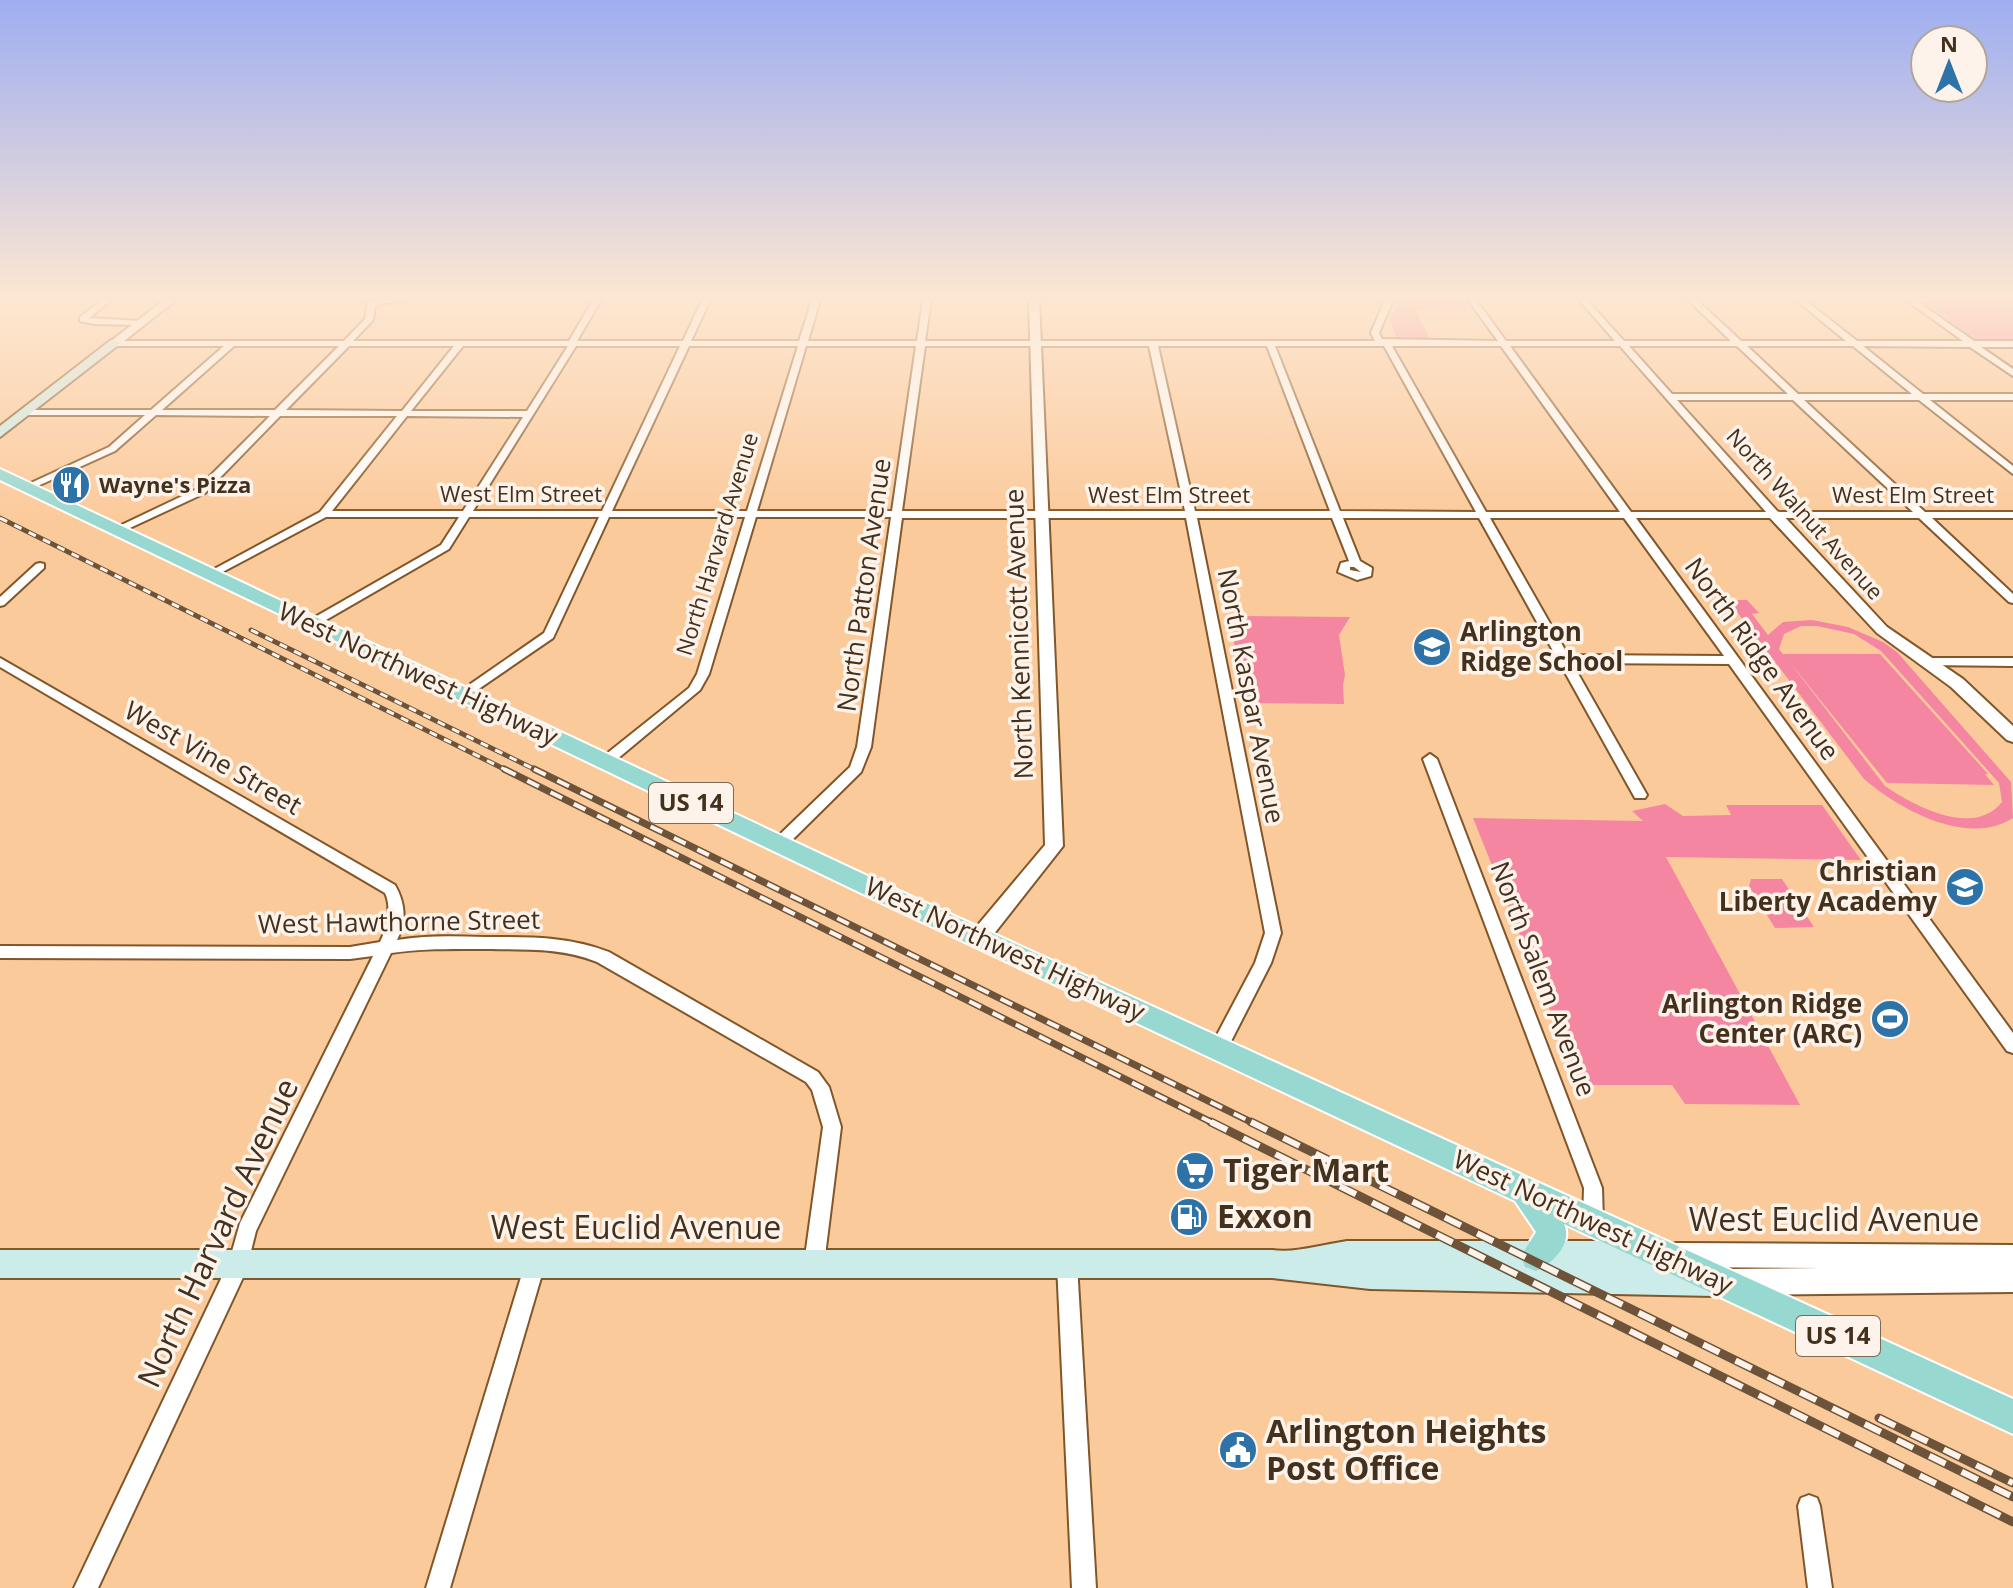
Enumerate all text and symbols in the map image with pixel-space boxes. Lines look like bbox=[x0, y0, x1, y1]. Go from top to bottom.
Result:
north arrow bbox=[1909, 24, 1989, 104]
text: N bbox=[1940, 28, 1958, 58]
street label: North Walnut Avenue bbox=[1721, 421, 1891, 606]
street label: North Harvard Avenue bbox=[668, 429, 764, 659]
street label: North Patton Avenue bbox=[827, 456, 899, 714]
restaurant icon: Wayne's Pizza bbox=[50, 464, 92, 506]
place label: Wayne's Pizza bbox=[99, 469, 251, 499]
street label: West Elm Street bbox=[440, 478, 602, 508]
street label: West Elm Street bbox=[1088, 479, 1250, 509]
street label: West Elm Street bbox=[1832, 479, 1994, 509]
street label: North Kennicott Avenue bbox=[995, 488, 1041, 780]
street label: North Ridge Avenue bbox=[1677, 550, 1849, 767]
street label: North Kaspar Avenue bbox=[1210, 565, 1294, 826]
street label: West Northwest Highway bbox=[273, 592, 565, 754]
place label: Arlington Ridge School bbox=[1460, 613, 1623, 679]
school or university icon: Arlington Ridge School bbox=[1411, 626, 1453, 668]
street label: West Vine Street bbox=[118, 692, 309, 822]
road number: US 14 bbox=[649, 783, 733, 823]
place label: Christian Liberty Academy bbox=[1719, 853, 1937, 919]
street label: North Salem Avenue bbox=[1483, 856, 1605, 1101]
school or university icon: Christian Liberty Academy bbox=[1944, 866, 1986, 908]
street label: West Northwest Highway bbox=[860, 867, 1152, 1029]
street label: West Hawthorne Street bbox=[258, 901, 540, 941]
place label: Arlington Ridge Center (ARC) bbox=[1662, 985, 1862, 1051]
sports icon: Arlington Ridge Center (ARC) bbox=[1869, 998, 1911, 1040]
street label: North Harvard Avenue bbox=[126, 1071, 307, 1394]
street label: West Northwest Highway bbox=[1448, 1140, 1740, 1302]
place label: Tiger Mart bbox=[1223, 1148, 1389, 1191]
supermarket icon: Tiger Mart bbox=[1174, 1150, 1216, 1192]
place label: Exxon bbox=[1217, 1194, 1313, 1237]
fuel station icon: Exxon bbox=[1168, 1196, 1210, 1238]
street label: West Euclid Avenue bbox=[1689, 1197, 1979, 1240]
street label: West Euclid Avenue bbox=[491, 1205, 781, 1248]
road number: US 14 bbox=[1796, 1316, 1880, 1356]
place label: Arlington Heights Post Office bbox=[1266, 1409, 1546, 1489]
public building icon: Arlington Heights Post Office bbox=[1217, 1429, 1259, 1471]

